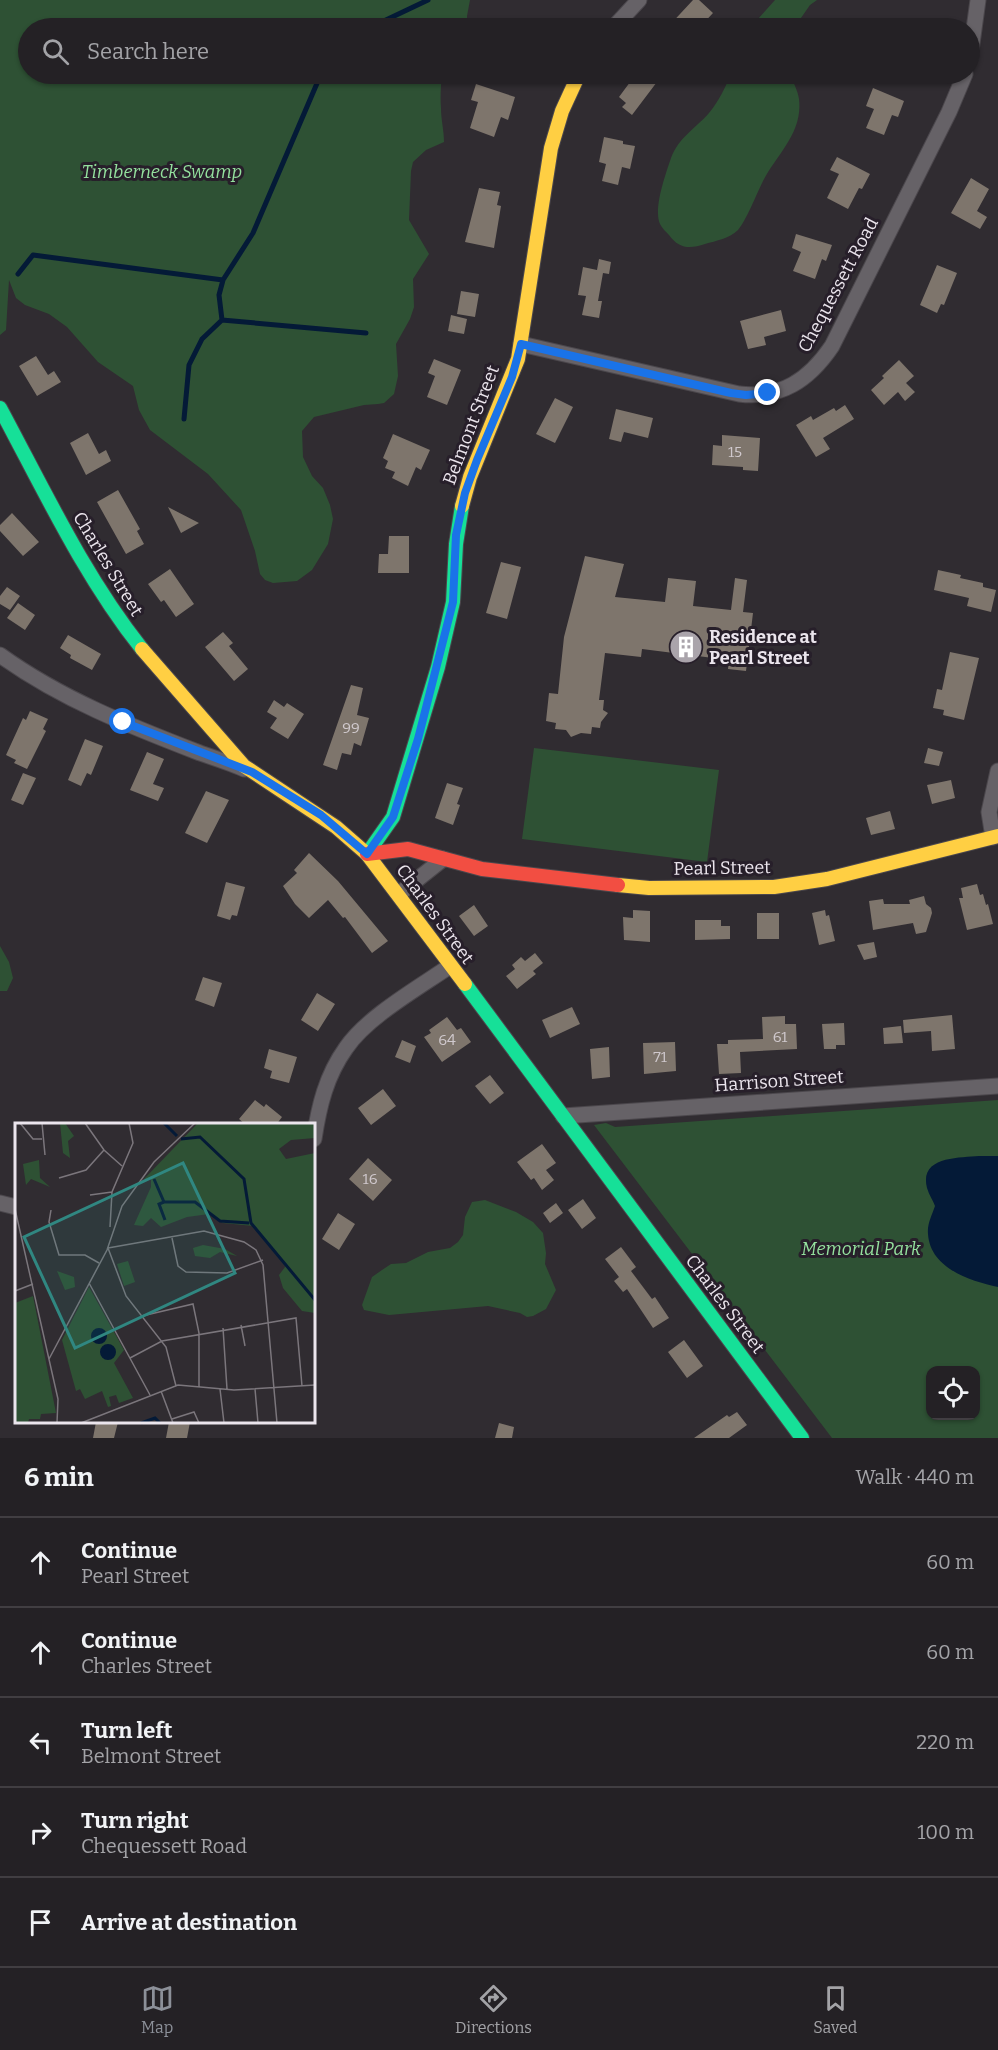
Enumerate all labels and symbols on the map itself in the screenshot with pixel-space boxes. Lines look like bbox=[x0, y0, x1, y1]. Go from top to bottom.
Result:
park label: Timberneck Swamp bbox=[82, 161, 242, 183]
street label: Chequessett Road bbox=[793, 214, 883, 356]
street label: Belmont Street bbox=[438, 362, 504, 488]
route end bbox=[754, 379, 780, 405]
house number: 15 bbox=[728, 443, 742, 461]
street label: Charles Street bbox=[68, 508, 148, 621]
place label: Residence at Pearl Street bbox=[709, 626, 817, 669]
building icon: Residence at Pearl Street bbox=[668, 629, 704, 665]
route start bbox=[109, 708, 135, 734]
house number: 99 bbox=[342, 719, 360, 737]
street label: Pearl Street bbox=[673, 856, 771, 880]
street label: Charles Street bbox=[391, 860, 479, 969]
house number: 61 bbox=[773, 1028, 787, 1046]
house number: 64 bbox=[438, 1031, 456, 1049]
house number: 71 bbox=[653, 1048, 667, 1066]
street label: Harrison Street bbox=[714, 1065, 845, 1096]
inset map bbox=[15, 1123, 315, 1423]
house number: 16 bbox=[363, 1170, 378, 1188]
park label: Memorial Park bbox=[801, 1238, 921, 1260]
street label: Charles Street bbox=[681, 1250, 770, 1358]

